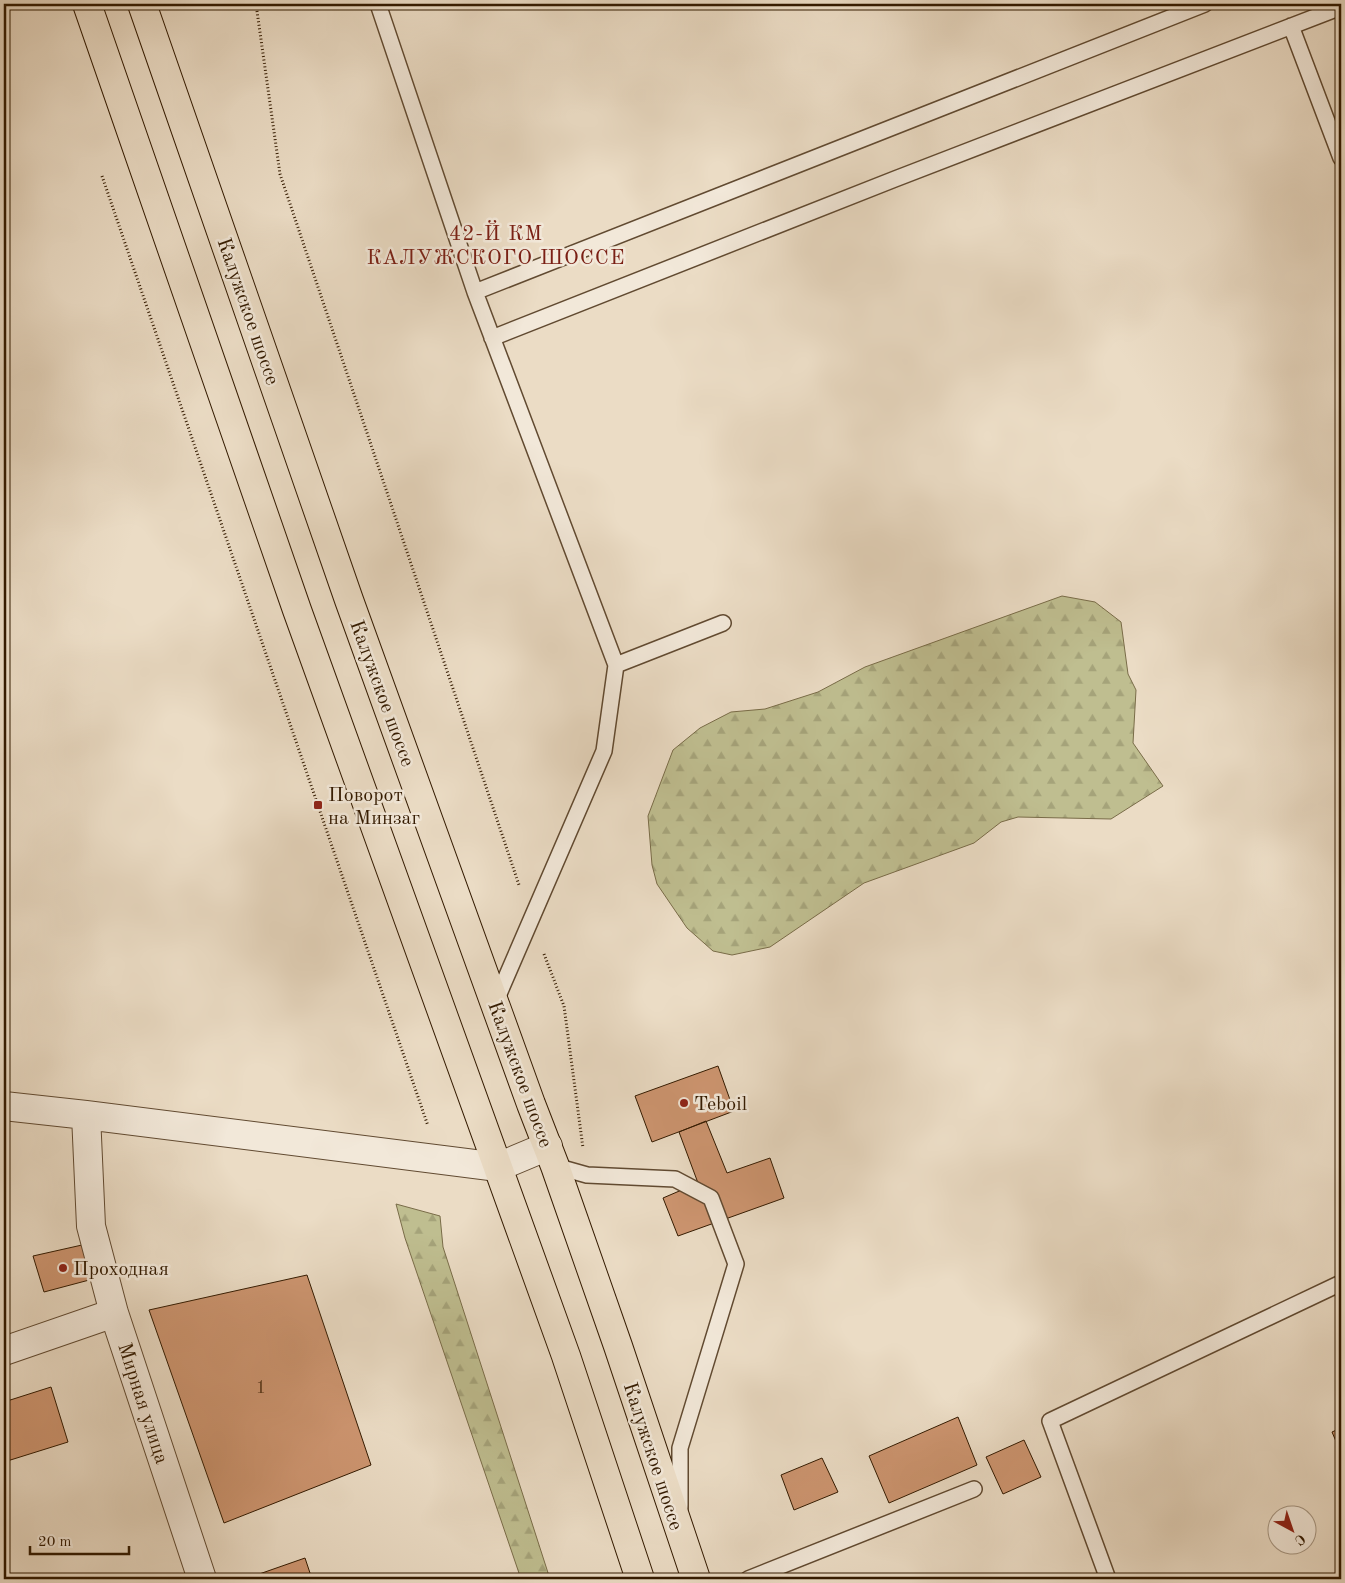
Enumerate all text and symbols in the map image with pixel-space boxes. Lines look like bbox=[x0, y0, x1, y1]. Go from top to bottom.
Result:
district label: 42-Й КМ КАЛУЖСКОГО ШОССЕ bbox=[367, 219, 625, 269]
street label: Калужское шоссе bbox=[213, 236, 282, 388]
street label: Калужское шоссе bbox=[345, 618, 417, 770]
place label: Поворот на Минзаг bbox=[328, 786, 420, 829]
marker: Поворот на Минзаг bbox=[312, 799, 324, 811]
street label: Калужское шоссе bbox=[483, 999, 555, 1151]
place label: Teboil bbox=[694, 1095, 747, 1115]
marker: Teboil bbox=[678, 1097, 690, 1109]
place label: Проходная bbox=[73, 1260, 169, 1280]
marker: Проходная bbox=[57, 1262, 69, 1274]
street label: Мирная улица bbox=[113, 1341, 171, 1467]
house number: 1 bbox=[256, 1379, 266, 1397]
street label: Калужское шоссе bbox=[619, 1380, 685, 1533]
north arrow bbox=[1268, 1506, 1318, 1556]
scale bar bbox=[30, 1523, 129, 1555]
text: С bbox=[1292, 1531, 1308, 1548]
text: 20 m bbox=[38, 1535, 72, 1550]

